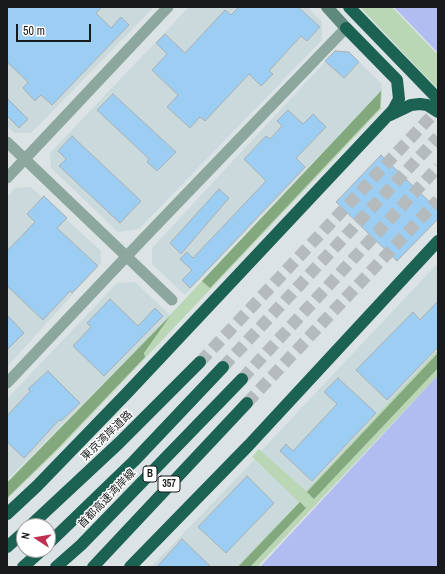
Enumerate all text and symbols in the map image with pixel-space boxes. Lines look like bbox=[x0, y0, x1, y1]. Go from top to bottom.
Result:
scale bar bbox=[18, 16, 93, 42]
text: 50 m bbox=[23, 23, 45, 39]
street label: 東京湾岸道路 bbox=[79, 408, 135, 464]
road number: B bbox=[143, 466, 157, 482]
street label: 首都高速湾岸線 bbox=[76, 467, 138, 531]
road number: 357 bbox=[158, 476, 180, 492]
north arrow bbox=[16, 518, 56, 558]
text: N bbox=[18, 531, 33, 540]

